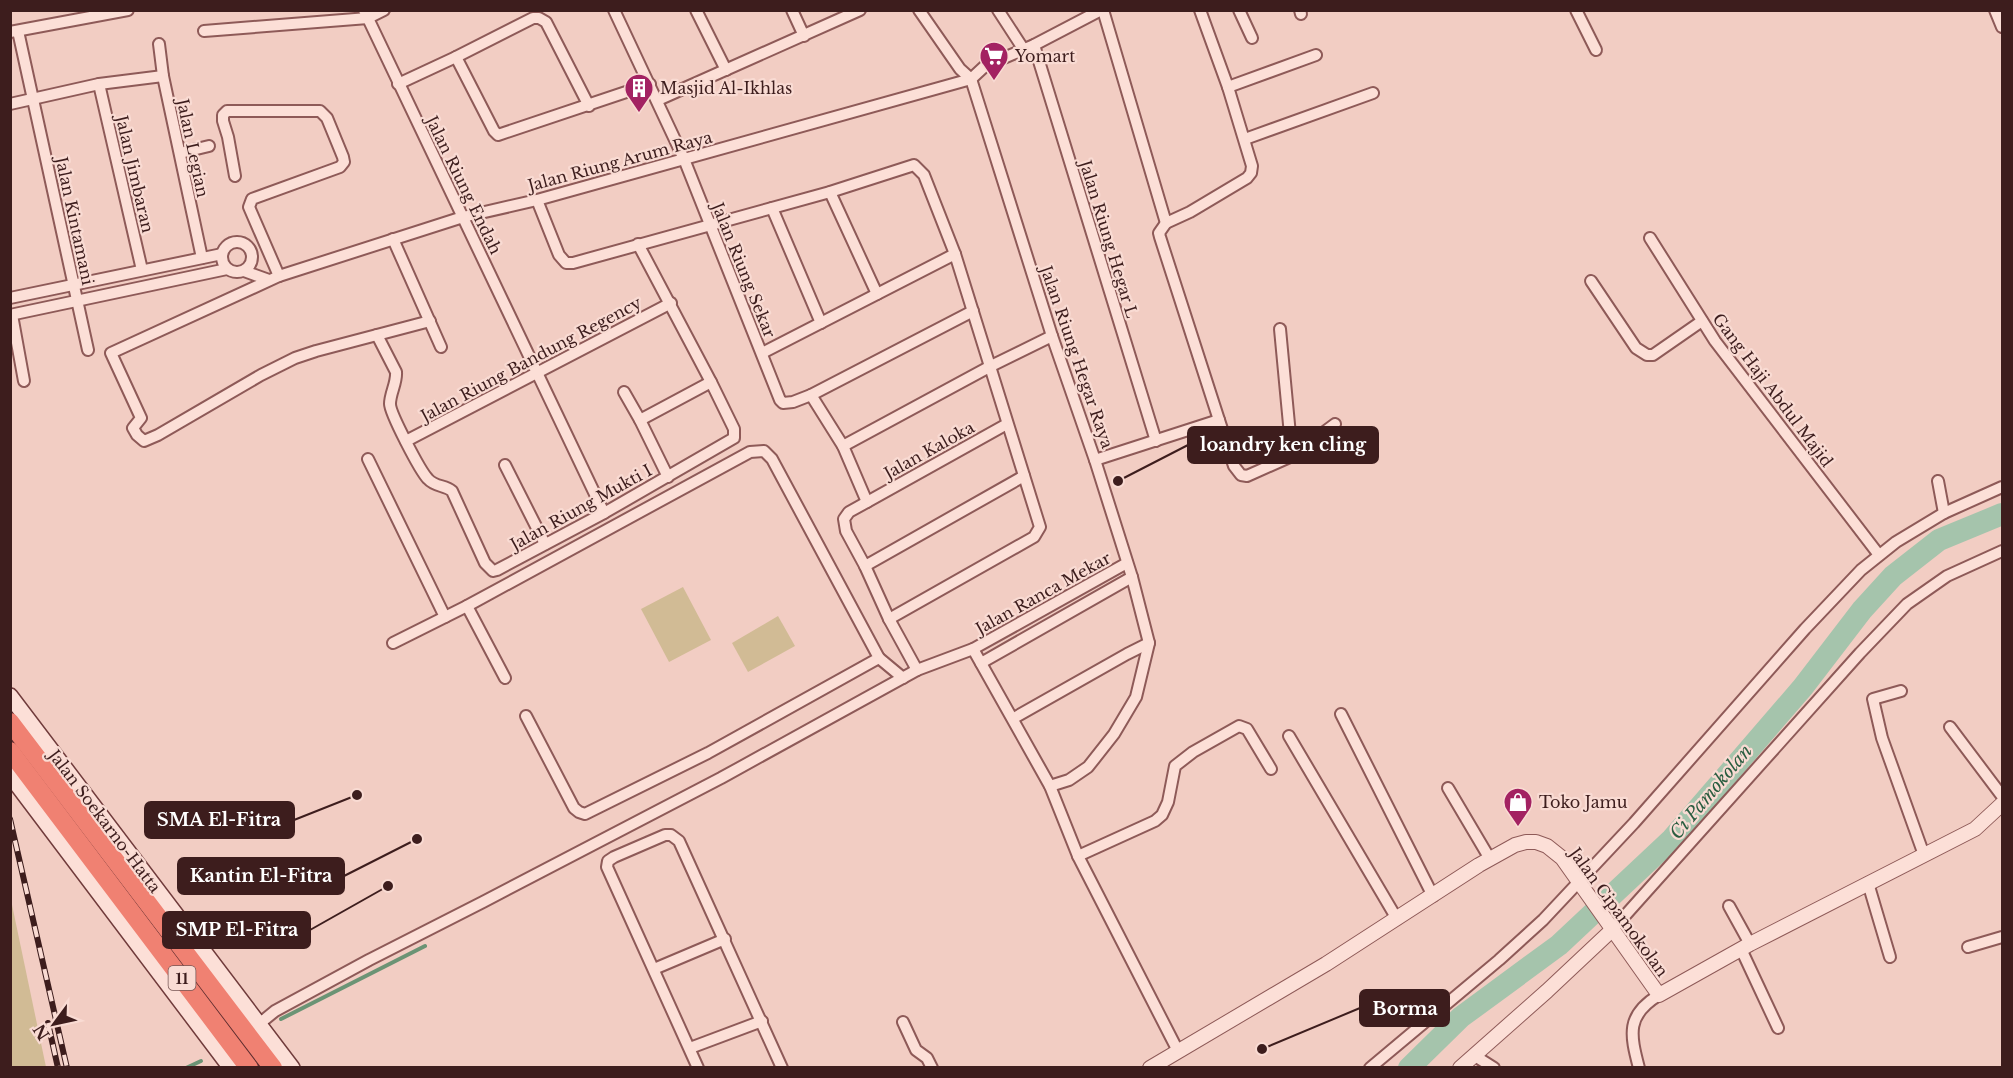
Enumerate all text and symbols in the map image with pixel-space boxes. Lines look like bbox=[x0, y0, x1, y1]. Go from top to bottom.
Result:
supermarket icon: Yomart bbox=[978, 40, 1010, 82]
place label: Yomart bbox=[1014, 46, 1075, 66]
building icon: Masjid Al-Ikhlas bbox=[623, 72, 655, 114]
place label: Masjid Al-Ikhlas bbox=[660, 78, 792, 98]
street label: Jalan Legian bbox=[172, 95, 213, 199]
street label: Jalan Jimbaran bbox=[111, 111, 158, 235]
street label: Jalan Riung Endah bbox=[421, 111, 506, 257]
street label: Jalan Riung Arum Raya bbox=[524, 127, 714, 196]
street label: Jalan Kintamani bbox=[51, 153, 98, 288]
street label: Jalan Riung Hegar L bbox=[1075, 156, 1143, 320]
street label: Jalan Riung Sekar bbox=[707, 198, 780, 341]
street label: Jalan Riung Hegar Raya bbox=[1036, 261, 1118, 451]
street label: Jalan Riung Bandung Regency bbox=[415, 292, 645, 427]
street label: Gang Haji Abdul Majid bbox=[1709, 309, 1837, 471]
street label: Jalan Kaloka bbox=[879, 417, 978, 484]
callout: loandry ken cling bbox=[1188, 427, 1378, 463]
text: loandry ken cling bbox=[1200, 434, 1367, 456]
street label: Jalan Riung Mukti I bbox=[505, 460, 655, 555]
street label: Jalan Ranca Mekar bbox=[970, 547, 1114, 639]
water label: Ci Pamokolan bbox=[1665, 740, 1757, 844]
street label: Jalan Soekarno-Hatta bbox=[43, 744, 165, 897]
shop icon: Toko Jamu bbox=[1502, 786, 1534, 828]
place label: Toko Jamu bbox=[1539, 792, 1628, 812]
callout: SMA El-Fitra bbox=[145, 802, 294, 838]
text: SMA El-Fitra bbox=[157, 809, 282, 831]
street label: Jalan Cipamokolan bbox=[1564, 842, 1673, 981]
callout: Kantin El-Fitra bbox=[178, 858, 344, 894]
text: Kantin El-Fitra bbox=[190, 865, 333, 887]
callout: SMP El-Fitra bbox=[163, 912, 310, 948]
text: SMP El-Fitra bbox=[176, 919, 299, 941]
road number: 11 bbox=[168, 966, 195, 990]
callout: Borma bbox=[1360, 990, 1449, 1026]
north arrow bbox=[24, 994, 84, 1054]
text: Borma bbox=[1372, 998, 1438, 1020]
text: N bbox=[29, 1020, 54, 1044]

